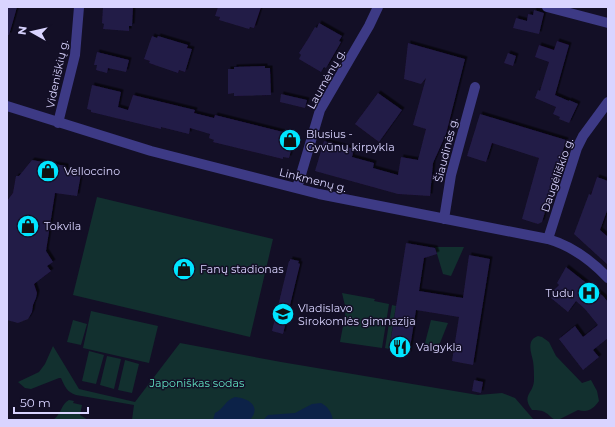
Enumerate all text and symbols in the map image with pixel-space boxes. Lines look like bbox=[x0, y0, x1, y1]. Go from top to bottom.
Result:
north arrow bbox=[12, 12, 52, 52]
text: N bbox=[15, 25, 30, 36]
street label: Videniškių g. bbox=[43, 38, 71, 110]
street label: Laumėnų g. bbox=[304, 47, 348, 111]
street label: Šiaudinės g. bbox=[431, 116, 461, 184]
shop icon: Blusius - Gyvūnų kirpykla bbox=[277, 127, 303, 153]
place label: Blusius - Gyvūnų kirpykla bbox=[306, 127, 395, 154]
street label: Daugėliškio g. bbox=[538, 136, 576, 214]
shop icon: Velloccino bbox=[35, 158, 61, 184]
place label: Velloccino bbox=[64, 164, 120, 178]
street label: Linkmenų g. bbox=[278, 165, 348, 195]
shop icon: Tokvila bbox=[15, 213, 41, 239]
place label: Tokvila bbox=[44, 219, 81, 233]
shop icon: Fanų stadionas bbox=[171, 256, 197, 282]
place label: Fanų stadionas bbox=[200, 262, 284, 276]
hospital icon: Tudu bbox=[576, 280, 602, 306]
place label: Tudu bbox=[546, 286, 574, 300]
school or university icon: Vladislavo Sirokomlės gimnazija bbox=[270, 301, 296, 327]
place label: Vladislavo Sirokomlės gimnazija bbox=[298, 301, 416, 328]
restaurant icon: Valgykla bbox=[387, 334, 413, 360]
place label: Valgykla bbox=[416, 340, 462, 354]
park label: Japoniškas sodas bbox=[149, 376, 245, 390]
scale bar bbox=[14, 389, 88, 415]
text: 50 m bbox=[20, 395, 51, 410]

